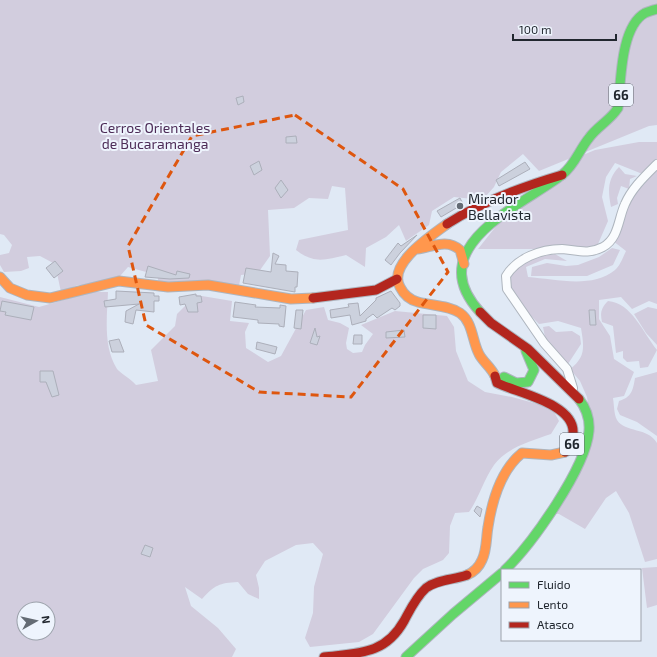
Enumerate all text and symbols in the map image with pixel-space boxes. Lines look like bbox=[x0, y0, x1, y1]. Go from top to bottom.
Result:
scale bar bbox=[513, 16, 616, 42]
text: 100 m bbox=[519, 22, 551, 36]
road number: 66 bbox=[609, 84, 633, 106]
park label: Cerros Orientales de Bucaramanga bbox=[100, 119, 210, 152]
place label: Mirador Bellavista bbox=[468, 190, 531, 223]
marker: Mirador Bellavista bbox=[455, 201, 465, 211]
road number: 66 bbox=[560, 433, 584, 455]
legend bbox=[501, 569, 641, 641]
text: Fluido bbox=[537, 577, 571, 591]
text: Lento bbox=[537, 597, 568, 611]
north arrow bbox=[16, 601, 56, 641]
text: N bbox=[39, 615, 53, 624]
text: Atasco bbox=[537, 617, 574, 631]

